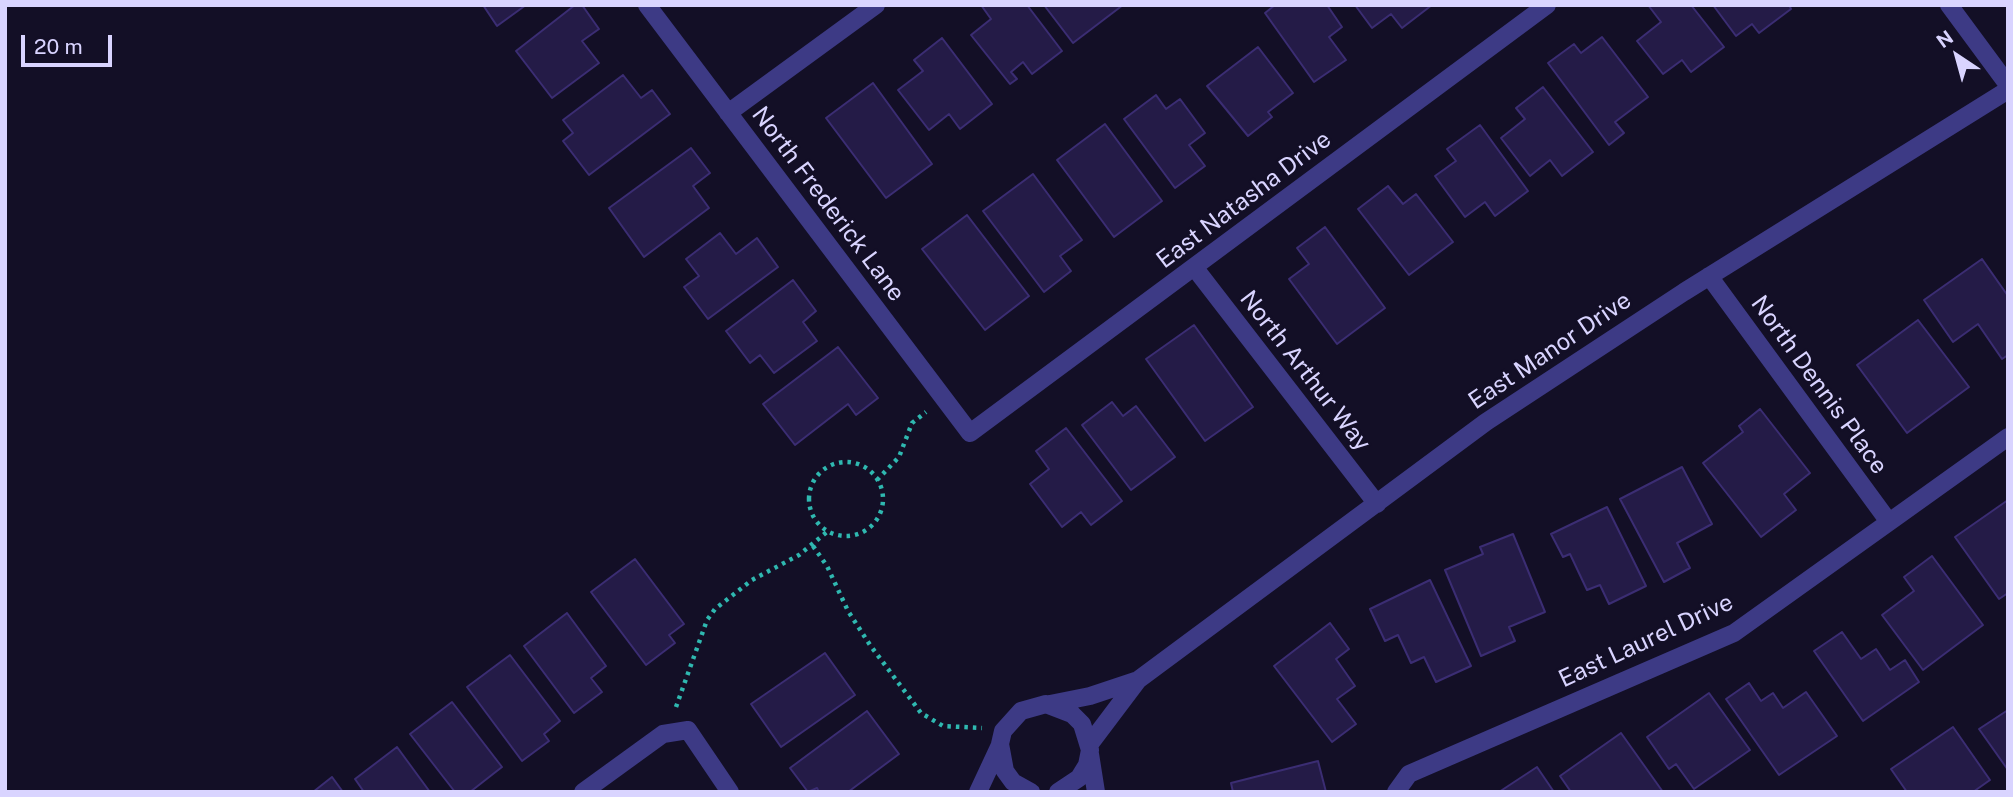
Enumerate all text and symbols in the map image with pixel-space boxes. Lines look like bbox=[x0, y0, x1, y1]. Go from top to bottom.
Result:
scale bar bbox=[24, 21, 116, 65]
north arrow bbox=[1922, 21, 1992, 91]
text: N bbox=[1932, 26, 1957, 52]
text: 20 m bbox=[34, 34, 83, 59]
street label: North Frederick Lane bbox=[745, 101, 911, 307]
street label: East Natasha Drive bbox=[1151, 125, 1337, 275]
street label: North Arthur Way bbox=[1233, 285, 1377, 457]
street label: East Manor Drive bbox=[1463, 286, 1637, 416]
street label: North Dennis Place bbox=[1745, 290, 1893, 480]
street label: East Laurel Drive bbox=[1554, 588, 1738, 694]

